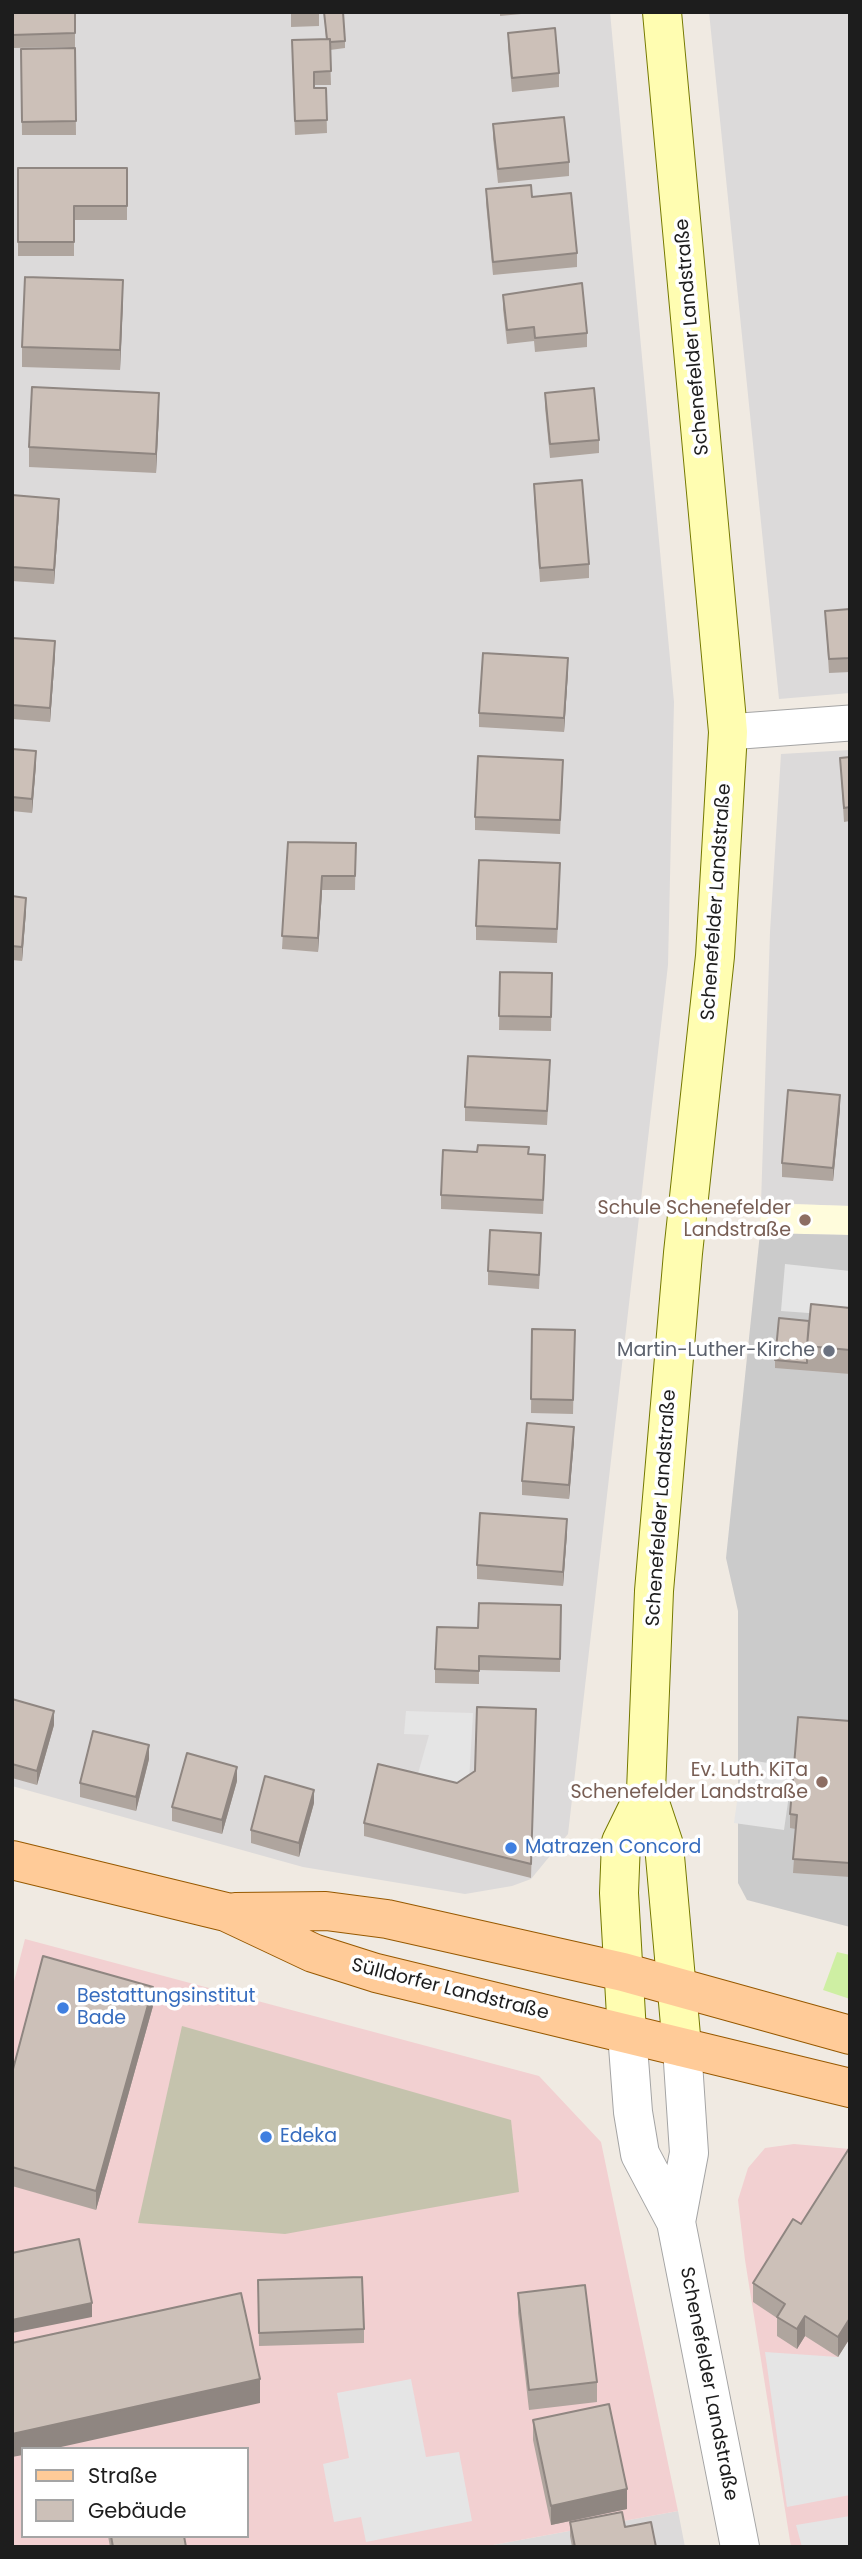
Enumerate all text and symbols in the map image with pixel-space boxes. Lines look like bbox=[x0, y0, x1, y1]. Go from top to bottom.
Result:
street label: Schenefelder Landstraße bbox=[671, 218, 715, 456]
street label: Schenefelder Landstraße bbox=[697, 783, 737, 1021]
place label: Schule Schenefelder Landstraße bbox=[597, 1198, 791, 1242]
marker: Schule Schenefelder Landstraße bbox=[797, 1212, 813, 1228]
place label: Martin-Luther-Kirche bbox=[617, 1340, 815, 1362]
marker: Martin-Luther-Kirche bbox=[821, 1343, 837, 1359]
street label: Schenefelder Landstraße bbox=[642, 1389, 682, 1627]
place label: Ev. Luth. KiTa Schenefelder Landstraße bbox=[570, 1760, 808, 1804]
marker: Ev. Luth. KiTa Schenefelder Landstraße bbox=[814, 1774, 830, 1790]
place label: Matrazen Concord bbox=[525, 1837, 701, 1859]
marker: Matrazen Concord bbox=[503, 1840, 519, 1856]
street label: Sülldorfer Landstraße bbox=[349, 1954, 551, 2026]
place label: Bestattungsinstitut Bade bbox=[77, 1986, 255, 2030]
marker: Bestattungsinstitut Bade bbox=[55, 2000, 71, 2016]
place label: Edeka bbox=[280, 2126, 337, 2148]
marker: Edeka bbox=[258, 2129, 274, 2145]
street label: Schenefelder Landstraße bbox=[674, 2265, 742, 2503]
legend bbox=[21, 2447, 248, 2538]
text: Straße bbox=[88, 2461, 157, 2490]
text: Gebäude bbox=[88, 2496, 186, 2525]

